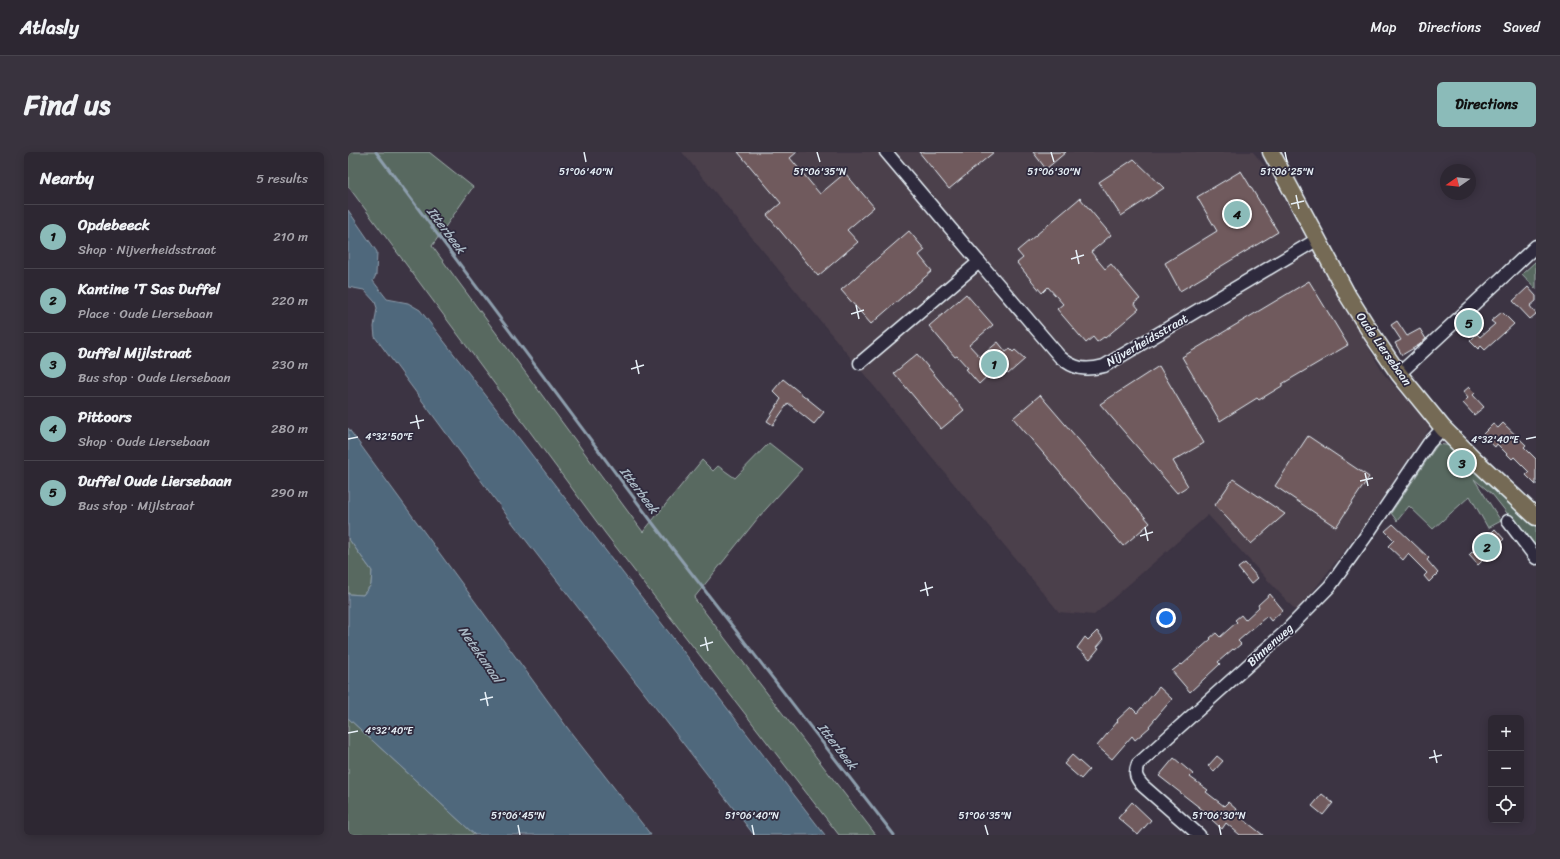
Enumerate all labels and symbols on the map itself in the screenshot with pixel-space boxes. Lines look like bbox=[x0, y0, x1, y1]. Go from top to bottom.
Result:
text: 51°06'40"N bbox=[559, 163, 613, 181]
text: 51°06'35"N bbox=[793, 163, 847, 181]
text: 51°06'30"N bbox=[1027, 163, 1081, 181]
text: 51°06'25"N bbox=[1260, 163, 1314, 181]
north arrow bbox=[1440, 164, 1476, 200]
pin: 4 bbox=[1224, 199, 1250, 229]
water label: Itterbeek bbox=[420, 201, 473, 260]
street label: Oude Liersebaan bbox=[1350, 307, 1418, 391]
street label: Nijverheidsstraat bbox=[1102, 308, 1192, 372]
pin: 5 bbox=[1456, 308, 1482, 338]
pin: 1 bbox=[981, 349, 1007, 379]
text: 4°32'50"E bbox=[365, 428, 414, 446]
text: 4°32'40"E bbox=[1471, 431, 1520, 449]
pin: 3 bbox=[1449, 448, 1475, 478]
water label: Itterbeek bbox=[613, 461, 666, 520]
pin: 2 bbox=[1474, 532, 1500, 562]
your location bbox=[1156, 608, 1176, 628]
street label: Binnenweg bbox=[1242, 618, 1298, 672]
water label: Netekanaal bbox=[452, 621, 511, 690]
water label: Itterbeek bbox=[811, 717, 864, 776]
text: 4°32'40"E bbox=[365, 722, 414, 740]
text: 51°06'45"N bbox=[491, 807, 545, 825]
text: 51°06'40"N bbox=[725, 807, 779, 825]
text: 51°06'35"N bbox=[958, 807, 1012, 825]
text: 51°06'30"N bbox=[1192, 807, 1246, 825]

